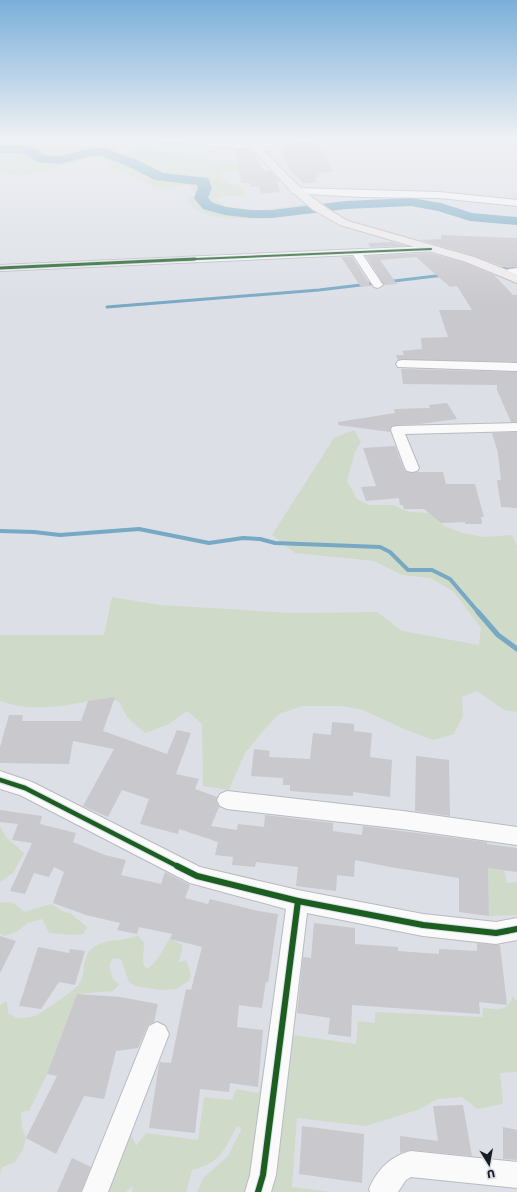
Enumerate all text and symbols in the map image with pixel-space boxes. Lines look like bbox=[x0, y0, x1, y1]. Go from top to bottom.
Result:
north arrow bbox=[469, 1144, 509, 1184]
text: U bbox=[485, 1165, 496, 1182]

